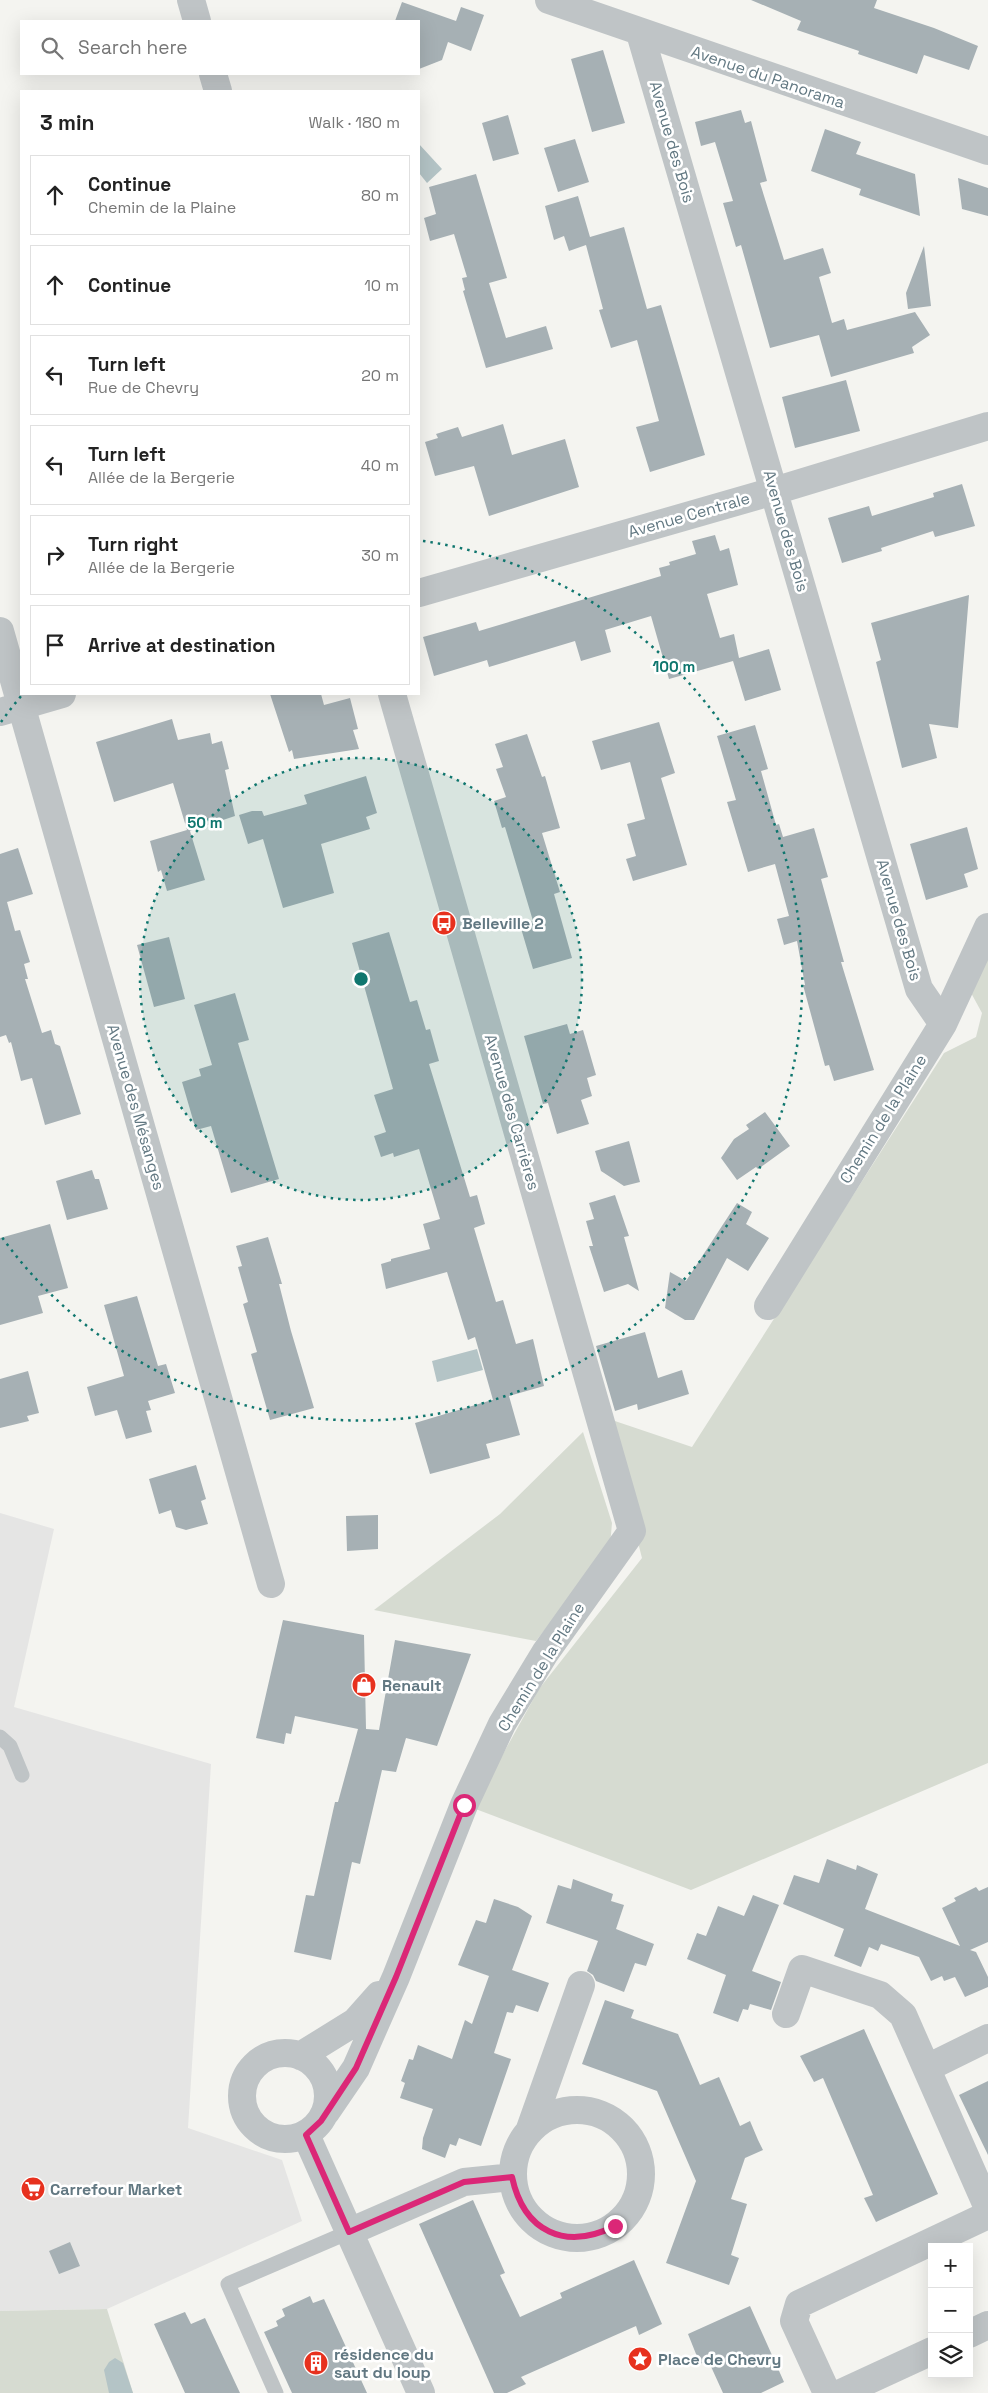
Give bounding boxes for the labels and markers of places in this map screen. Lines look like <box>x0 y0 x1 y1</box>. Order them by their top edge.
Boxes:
bus stop icon: Belleville 2 <box>431 910 457 936</box>
place label: Belleville 2 <box>462 913 544 934</box>
centre of rings <box>352 970 370 988</box>
shop icon: Renault <box>351 1672 377 1698</box>
place label: Renault <box>382 1675 442 1696</box>
supermarket icon: Carrefour Market <box>20 2176 46 2202</box>
place label: Carrefour Market <box>50 2179 182 2200</box>
place label: résidence du saut du loup <box>334 2344 434 2383</box>
place icon: Place de Chevry <box>627 2346 653 2372</box>
place label: Place de Chevry <box>658 2349 781 2370</box>
building icon: résidence du saut du loup <box>303 2350 329 2376</box>

